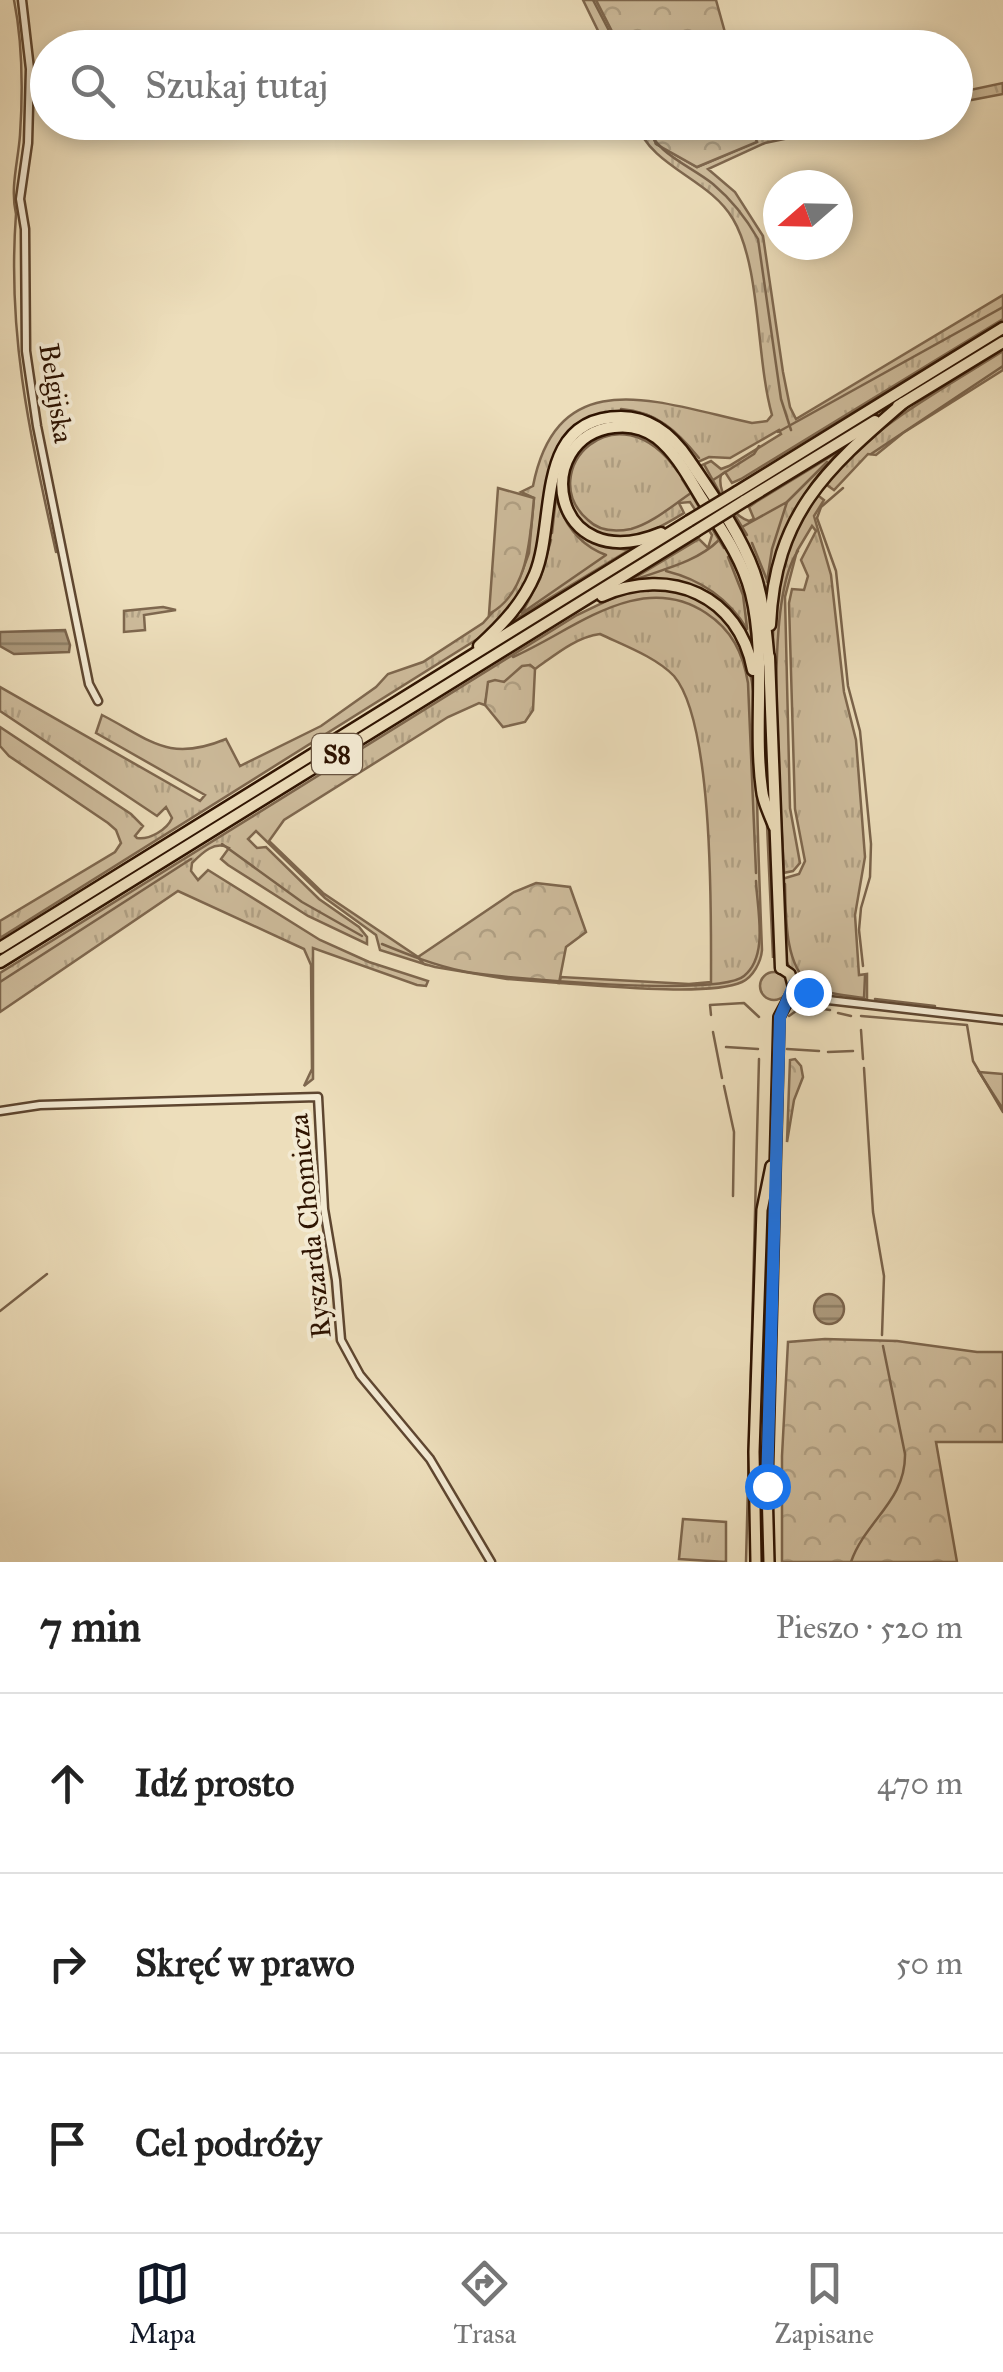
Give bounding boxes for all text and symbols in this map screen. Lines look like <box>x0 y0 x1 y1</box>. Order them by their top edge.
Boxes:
search box <box>30 30 973 140</box>
icon: search <box>65 58 120 113</box>
text: Szukaj tutaj <box>145 62 328 108</box>
north arrow <box>763 170 853 260</box>
street label: Belgijska <box>31 341 82 446</box>
road number: S8 <box>312 734 362 774</box>
route end <box>786 970 832 1016</box>
street label: Ryszarda Chomicza <box>280 1112 339 1340</box>
route start <box>745 1464 791 1510</box>
text: 7 min <box>40 1601 141 1653</box>
text: Pieszo · 520 m <box>776 1608 963 1647</box>
icon: ahead <box>40 1756 95 1811</box>
text: Idź prosto <box>135 1760 295 1806</box>
text: 470 m <box>877 1764 963 1803</box>
icon: right <box>40 1936 95 1991</box>
text: Skręć w prawo <box>135 1940 355 1986</box>
text: 50 m <box>896 1944 963 1983</box>
icon: arrive <box>40 2116 95 2171</box>
text: Cel podróży <box>135 2120 322 2166</box>
tab: Mapa <box>129 2256 195 2351</box>
tab: Trasa <box>453 2256 516 2351</box>
tab: Zapisane <box>774 2256 874 2351</box>

